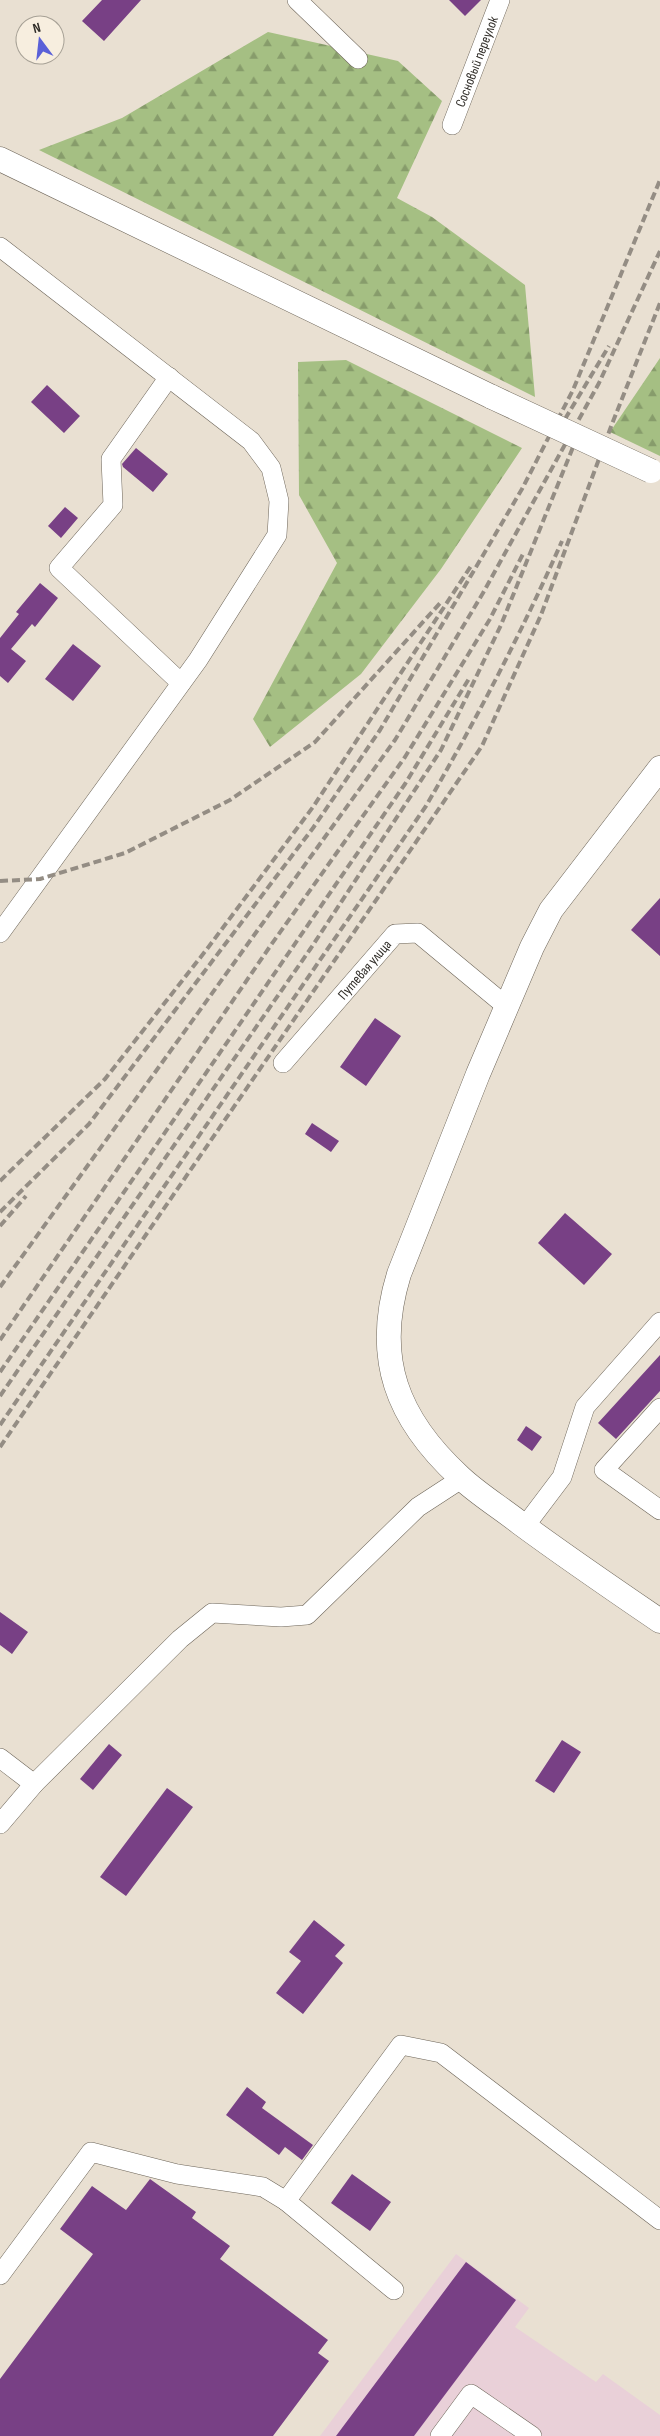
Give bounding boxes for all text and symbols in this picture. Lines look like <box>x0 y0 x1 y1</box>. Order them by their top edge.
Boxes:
street label: Сосновый переулок <box>451 13 502 109</box>
north arrow <box>15 15 65 65</box>
text: N <box>31 19 43 37</box>
street label: Путевая улица <box>334 936 395 1003</box>

